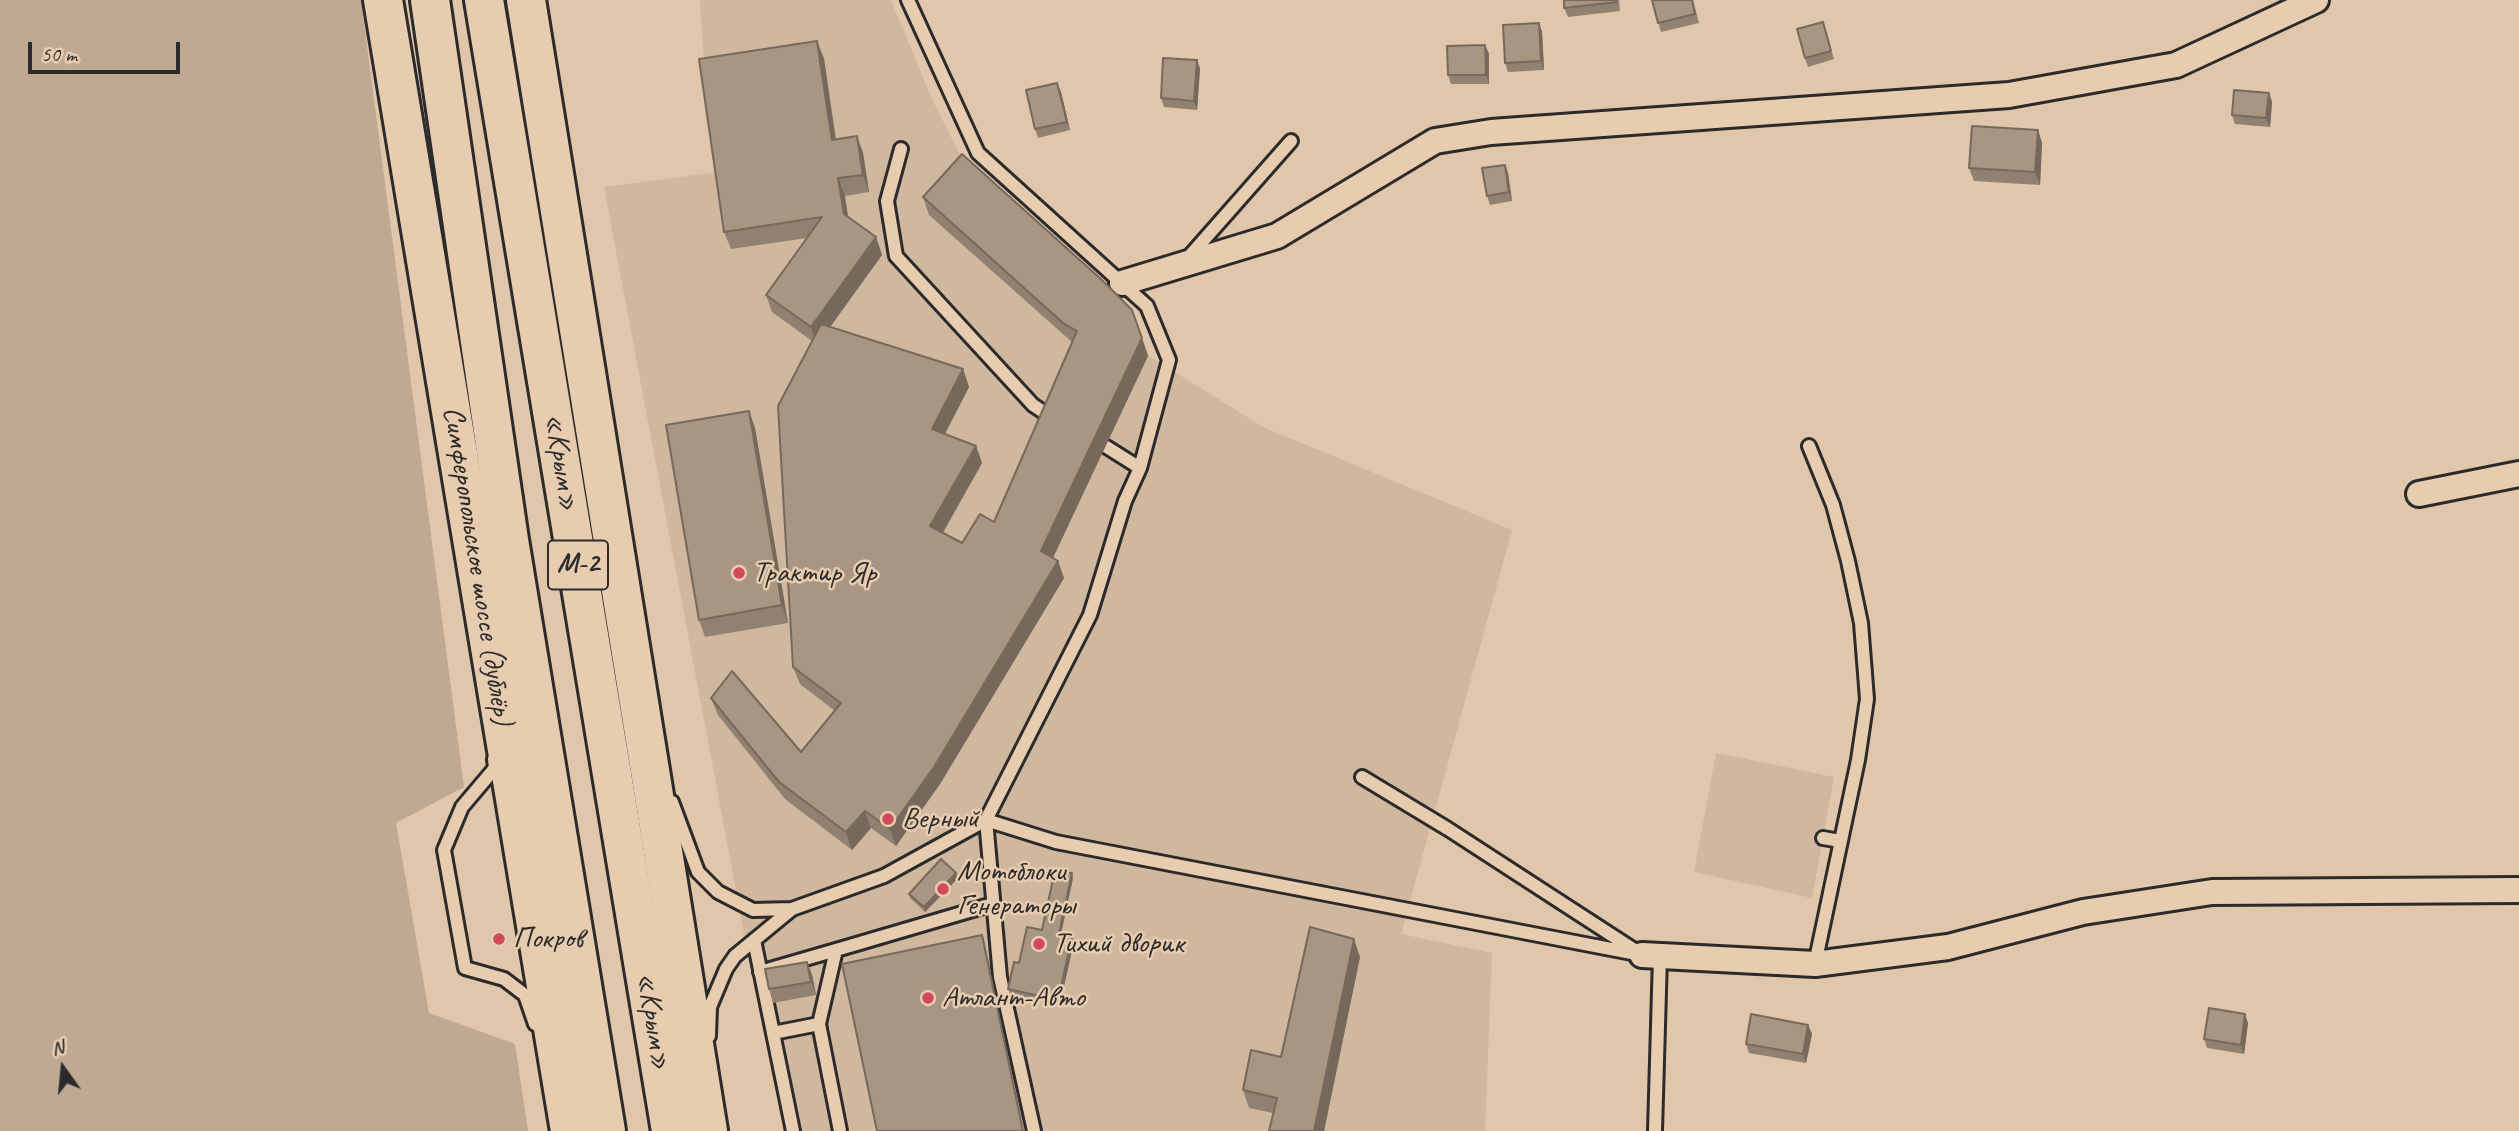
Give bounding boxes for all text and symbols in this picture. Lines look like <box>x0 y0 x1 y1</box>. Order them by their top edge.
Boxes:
scale bar <box>32 28 184 72</box>
text: 50 m <box>41 41 77 67</box>
street label: Симферопольское шоссе (дублёр) <box>434 404 520 728</box>
street label: «Крым» <box>536 411 586 513</box>
road number: М-2 <box>548 540 608 590</box>
place label: Трактир Яр <box>753 555 876 591</box>
marker: Трактир Яр <box>731 565 747 581</box>
place label: Верный <box>902 801 979 837</box>
marker: Верный <box>880 811 896 827</box>
place label: Мотоблоки Генераторы <box>957 854 1075 924</box>
marker: Мотоблоки Генераторы <box>935 881 951 897</box>
place label: Покров <box>513 921 583 957</box>
place label: Тихий дворик <box>1053 926 1184 962</box>
marker: Покров <box>491 931 507 947</box>
marker: Тихий дворик <box>1031 936 1047 952</box>
street label: «Крым» <box>628 970 678 1072</box>
place label: Атлант-Авто <box>942 980 1085 1016</box>
marker: Атлант-Авто <box>920 990 936 1006</box>
north arrow <box>28 1033 98 1103</box>
text: N <box>49 1035 66 1061</box>

